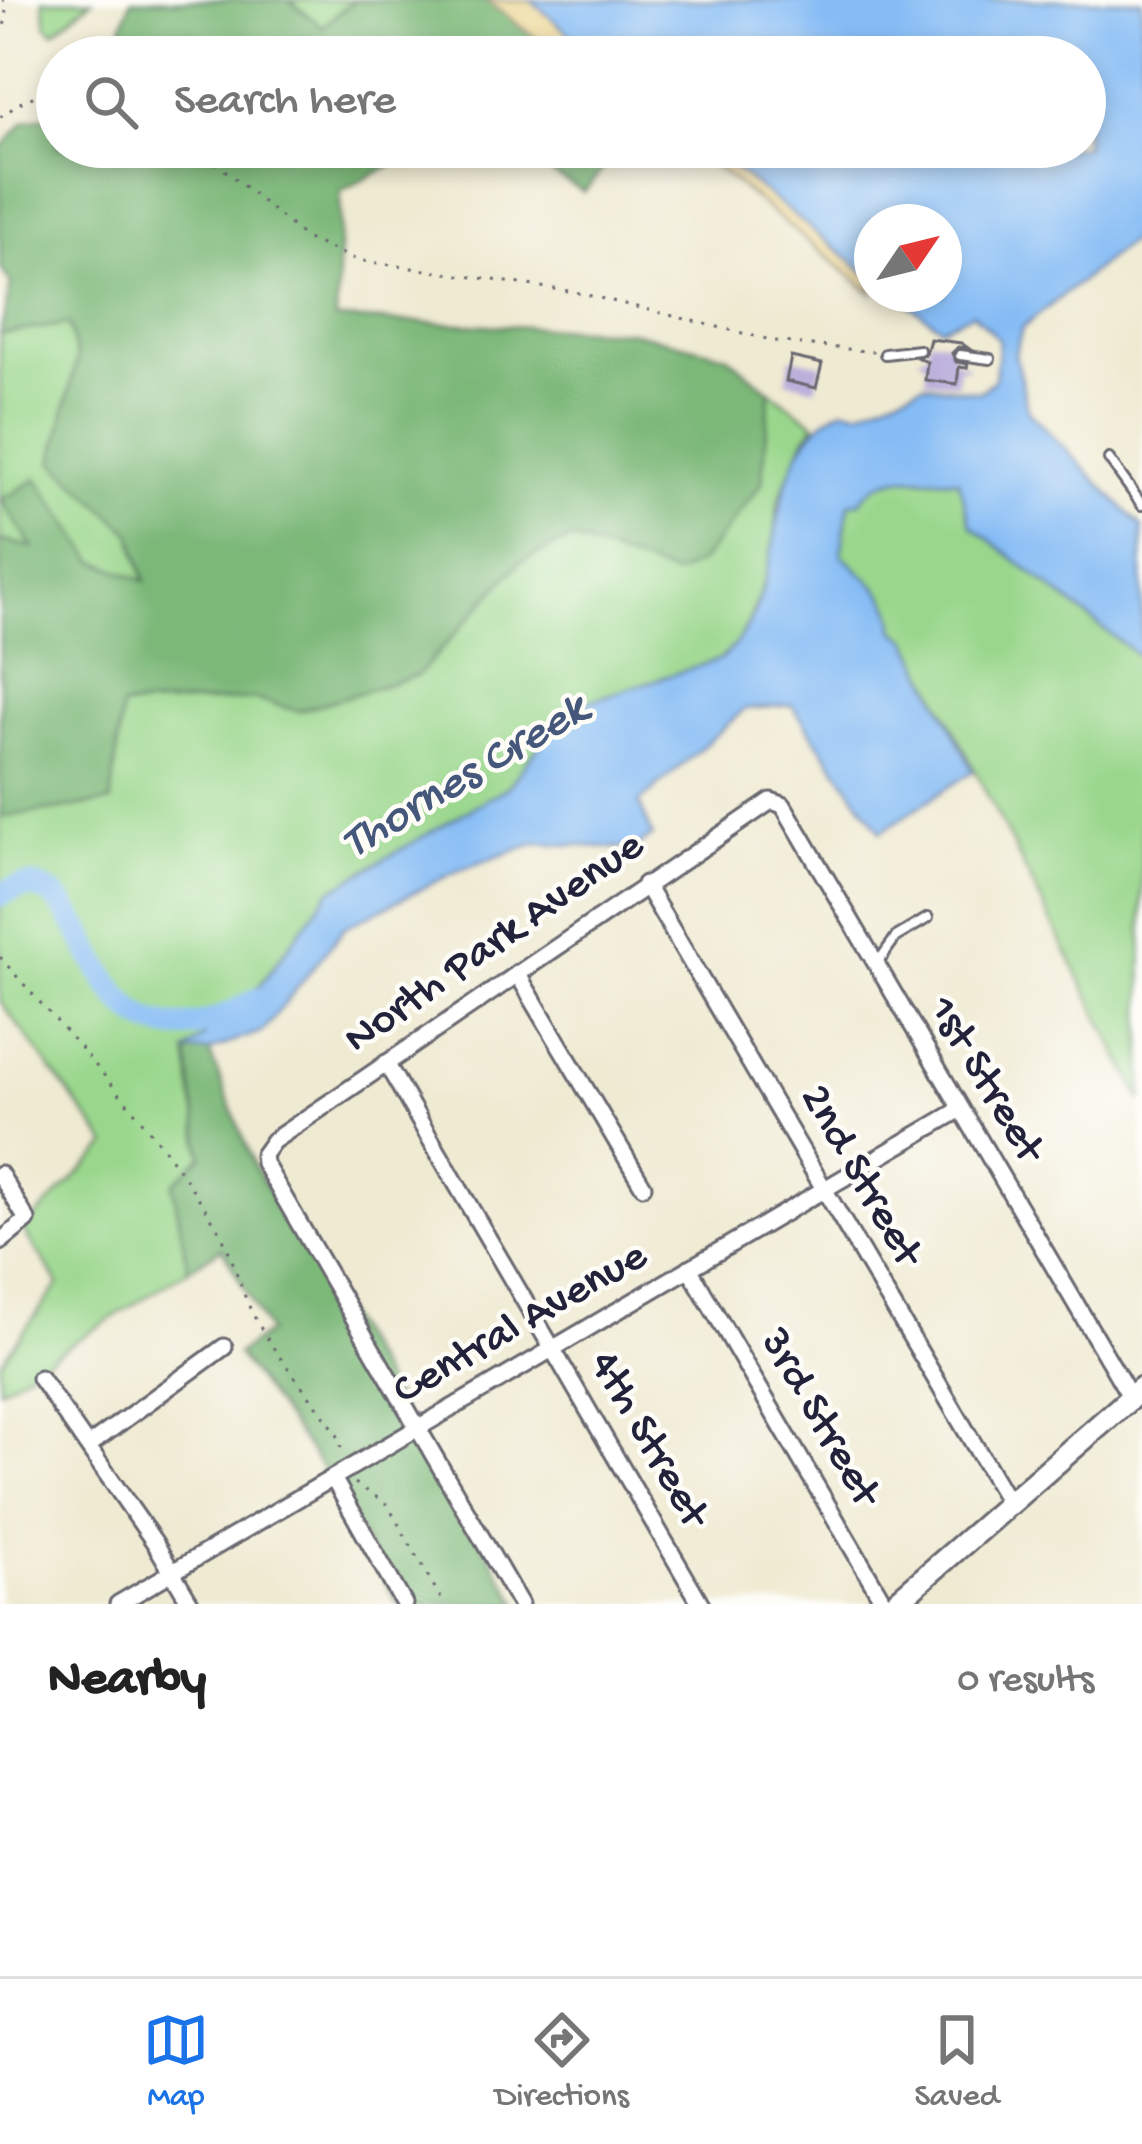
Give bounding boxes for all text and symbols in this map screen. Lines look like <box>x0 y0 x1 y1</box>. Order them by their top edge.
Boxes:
search box <box>36 36 1106 168</box>
icon: search <box>78 69 144 135</box>
text: Search here <box>174 76 396 129</box>
north arrow <box>854 204 962 312</box>
water label: Thornes Creek <box>333 681 603 875</box>
street label: North Park Avenue <box>335 820 656 1067</box>
street label: 1st Street <box>913 987 1056 1176</box>
street label: 2nd Street <box>786 1076 934 1279</box>
street label: Central Avenue <box>385 1231 658 1419</box>
street label: 3rd Street <box>745 1319 892 1519</box>
street label: 4th Street <box>575 1343 720 1541</box>
text: Nearby <box>48 1652 206 1712</box>
text: 0 results <box>957 1659 1094 1705</box>
tab: Map <box>143 2007 209 2117</box>
tab: Directions <box>495 2007 629 2117</box>
tab: Saved <box>915 2007 999 2117</box>

